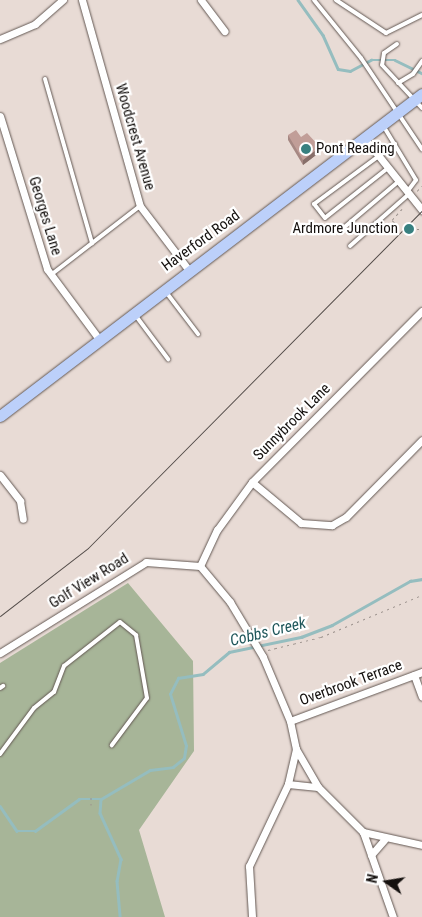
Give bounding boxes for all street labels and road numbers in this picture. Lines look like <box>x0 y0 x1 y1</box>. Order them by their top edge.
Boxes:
street label: Woodcrest Avenue <box>111 82 159 192</box>
street label: Georges Lane <box>25 175 65 257</box>
street label: Haverford Road <box>158 207 244 275</box>
street label: Sunnybrook Lane <box>250 380 334 464</box>
street label: Golf View Road <box>46 549 132 613</box>
street label: Overbrook Terrace <box>297 656 405 710</box>

